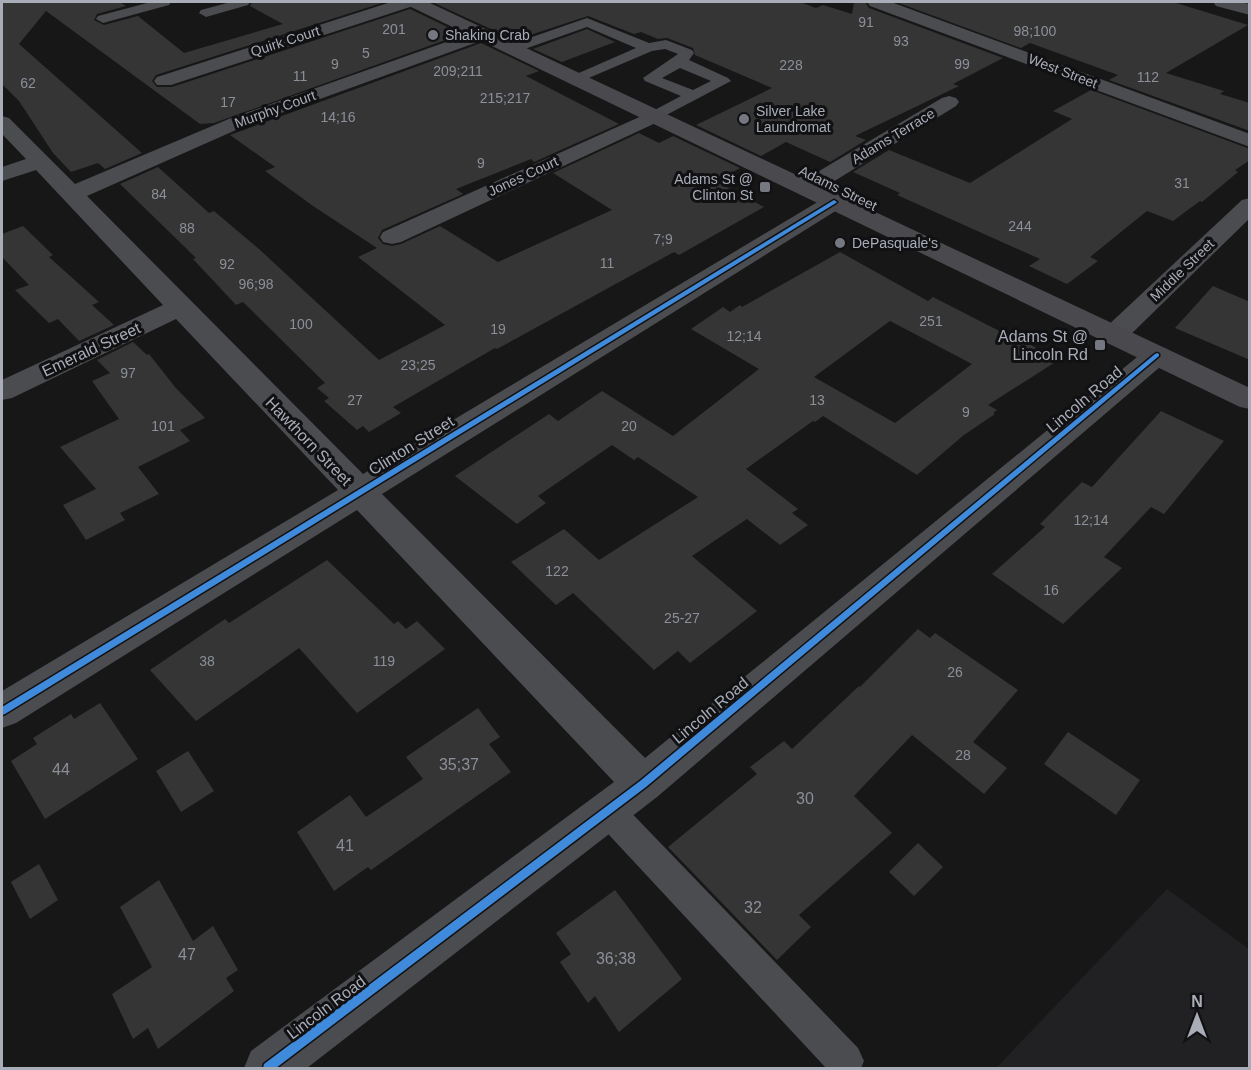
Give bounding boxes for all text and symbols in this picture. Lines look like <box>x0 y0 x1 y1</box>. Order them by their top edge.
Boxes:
house number: 91 <box>858 14 874 30</box>
house number: 201 <box>382 21 406 37</box>
street label: Quirk Court <box>248 22 322 60</box>
house number: 98;100 <box>1014 23 1057 39</box>
place label: Shaking Crab <box>445 27 530 43</box>
marker: Shaking Crab <box>426 28 440 42</box>
house number: 93 <box>893 33 909 49</box>
house number: 5 <box>362 45 370 61</box>
street label: West Street <box>1026 50 1100 92</box>
house number: 9 <box>331 56 339 72</box>
house number: 99 <box>954 56 970 72</box>
house number: 228 <box>779 57 803 73</box>
house number: 209;211 <box>433 63 483 79</box>
house number: 11 <box>293 68 307 84</box>
house number: 112 <box>1137 69 1159 85</box>
house number: 62 <box>20 75 36 91</box>
street label: Murphy Court <box>232 87 318 131</box>
house number: 215;217 <box>480 90 531 106</box>
house number: 17 <box>220 94 236 110</box>
place label: Silver Lake Laundromat <box>756 103 831 135</box>
street label: Adams Terrace <box>849 105 938 167</box>
house number: 14;16 <box>320 109 356 125</box>
marker: Silver Lake Laundromat <box>737 112 751 126</box>
street label: Jones Court <box>485 153 561 199</box>
house number: 9 <box>477 155 485 171</box>
street label: Adams Street <box>796 162 880 214</box>
place label: Adams St @ Clinton St <box>674 171 753 203</box>
house number: 31 <box>1174 175 1190 191</box>
marker: Adams St @ Clinton St <box>758 180 772 194</box>
house number: 84 <box>151 186 167 202</box>
house number: 244 <box>1008 218 1032 234</box>
house number: 88 <box>179 220 195 236</box>
house number: 7;9 <box>653 231 673 247</box>
place label: DePasquale's <box>852 235 938 251</box>
marker: DePasquale's <box>833 236 847 250</box>
street label: Middle Street <box>1147 236 1217 304</box>
house number: 11 <box>600 255 614 271</box>
house number: 92 <box>219 256 235 272</box>
house number: 96;98 <box>238 276 274 292</box>
house number: 251 <box>919 313 943 329</box>
house number: 100 <box>289 316 313 332</box>
street label: Emerald Street <box>39 319 144 380</box>
house number: 19 <box>490 321 506 337</box>
house number: 12;14 <box>726 328 762 344</box>
place label: Adams St @ Lincoln Rd <box>998 328 1088 363</box>
marker: Adams St @ Lincoln Rd <box>1093 338 1107 352</box>
house number: 23;25 <box>400 357 436 373</box>
street label: Lincoln Road <box>1043 363 1126 436</box>
house number: 97 <box>120 365 136 381</box>
house number: 27 <box>347 392 363 408</box>
house number: 13 <box>809 392 825 408</box>
street label: Hawthorn Street <box>262 394 355 489</box>
house number: 9 <box>962 404 970 420</box>
street label: Clinton Street <box>366 412 457 478</box>
house number: 101 <box>151 418 175 434</box>
house number: 20 <box>621 418 637 434</box>
house number: 12;14 <box>1073 512 1109 528</box>
house number: 122 <box>545 563 569 579</box>
house number: 16 <box>1043 582 1059 598</box>
house number: 25-27 <box>664 610 700 626</box>
house number: 38 <box>199 653 215 669</box>
house number: 119 <box>373 653 395 669</box>
house number: 26 <box>947 664 963 680</box>
street label: Lincoln Road <box>669 674 752 747</box>
house number: 28 <box>955 747 971 763</box>
house number: 35;37 <box>439 756 479 773</box>
house number: 44 <box>52 761 70 778</box>
house number: 30 <box>796 790 814 807</box>
house number: 41 <box>336 837 354 854</box>
house number: 32 <box>744 899 762 916</box>
house number: 47 <box>178 946 196 963</box>
house number: 36;38 <box>596 950 636 967</box>
street label: Lincoln Road <box>284 973 369 1042</box>
north arrow <box>1167 986 1227 1046</box>
text: N <box>1191 993 1203 1010</box>

